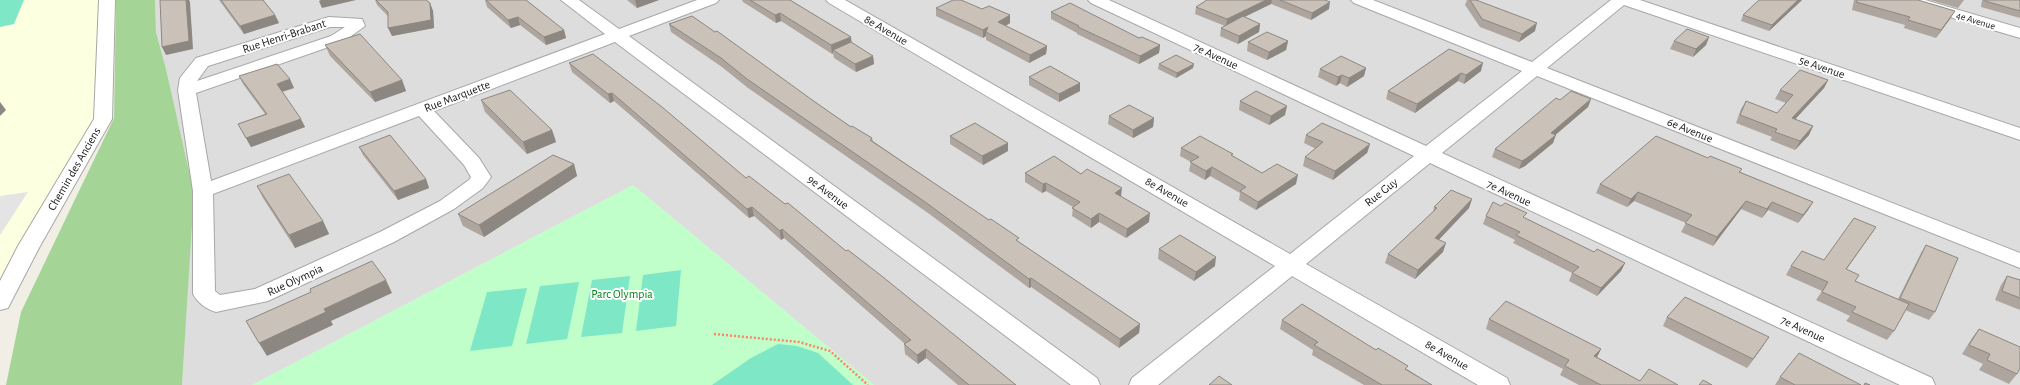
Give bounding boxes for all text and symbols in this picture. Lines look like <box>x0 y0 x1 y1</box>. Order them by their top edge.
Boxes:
street label: 4e Avenue <box>1955 10 1997 32</box>
street label: 8e Avenue <box>862 13 910 47</box>
street label: Rue Henri-Brabant <box>241 17 327 55</box>
street label: 7e Avenue <box>1192 41 1240 71</box>
street label: 5e Avenue <box>1798 54 1846 80</box>
street label: Rue Marquette <box>422 78 492 114</box>
street label: 6e Avenue <box>1665 115 1715 145</box>
street label: Chemin des Anciens <box>45 125 103 213</box>
street label: 9e Avenue <box>805 173 851 211</box>
street label: 8e Avenue <box>1143 175 1191 209</box>
street label: Rue Guy <box>1362 176 1400 209</box>
street label: 7e Avenue <box>1485 178 1533 208</box>
street label: Rue Olympia <box>265 262 326 299</box>
park label: Parc Olympia <box>591 288 653 301</box>
street label: 7e Avenue <box>1779 314 1827 344</box>
street label: 8e Avenue <box>1423 338 1471 372</box>

